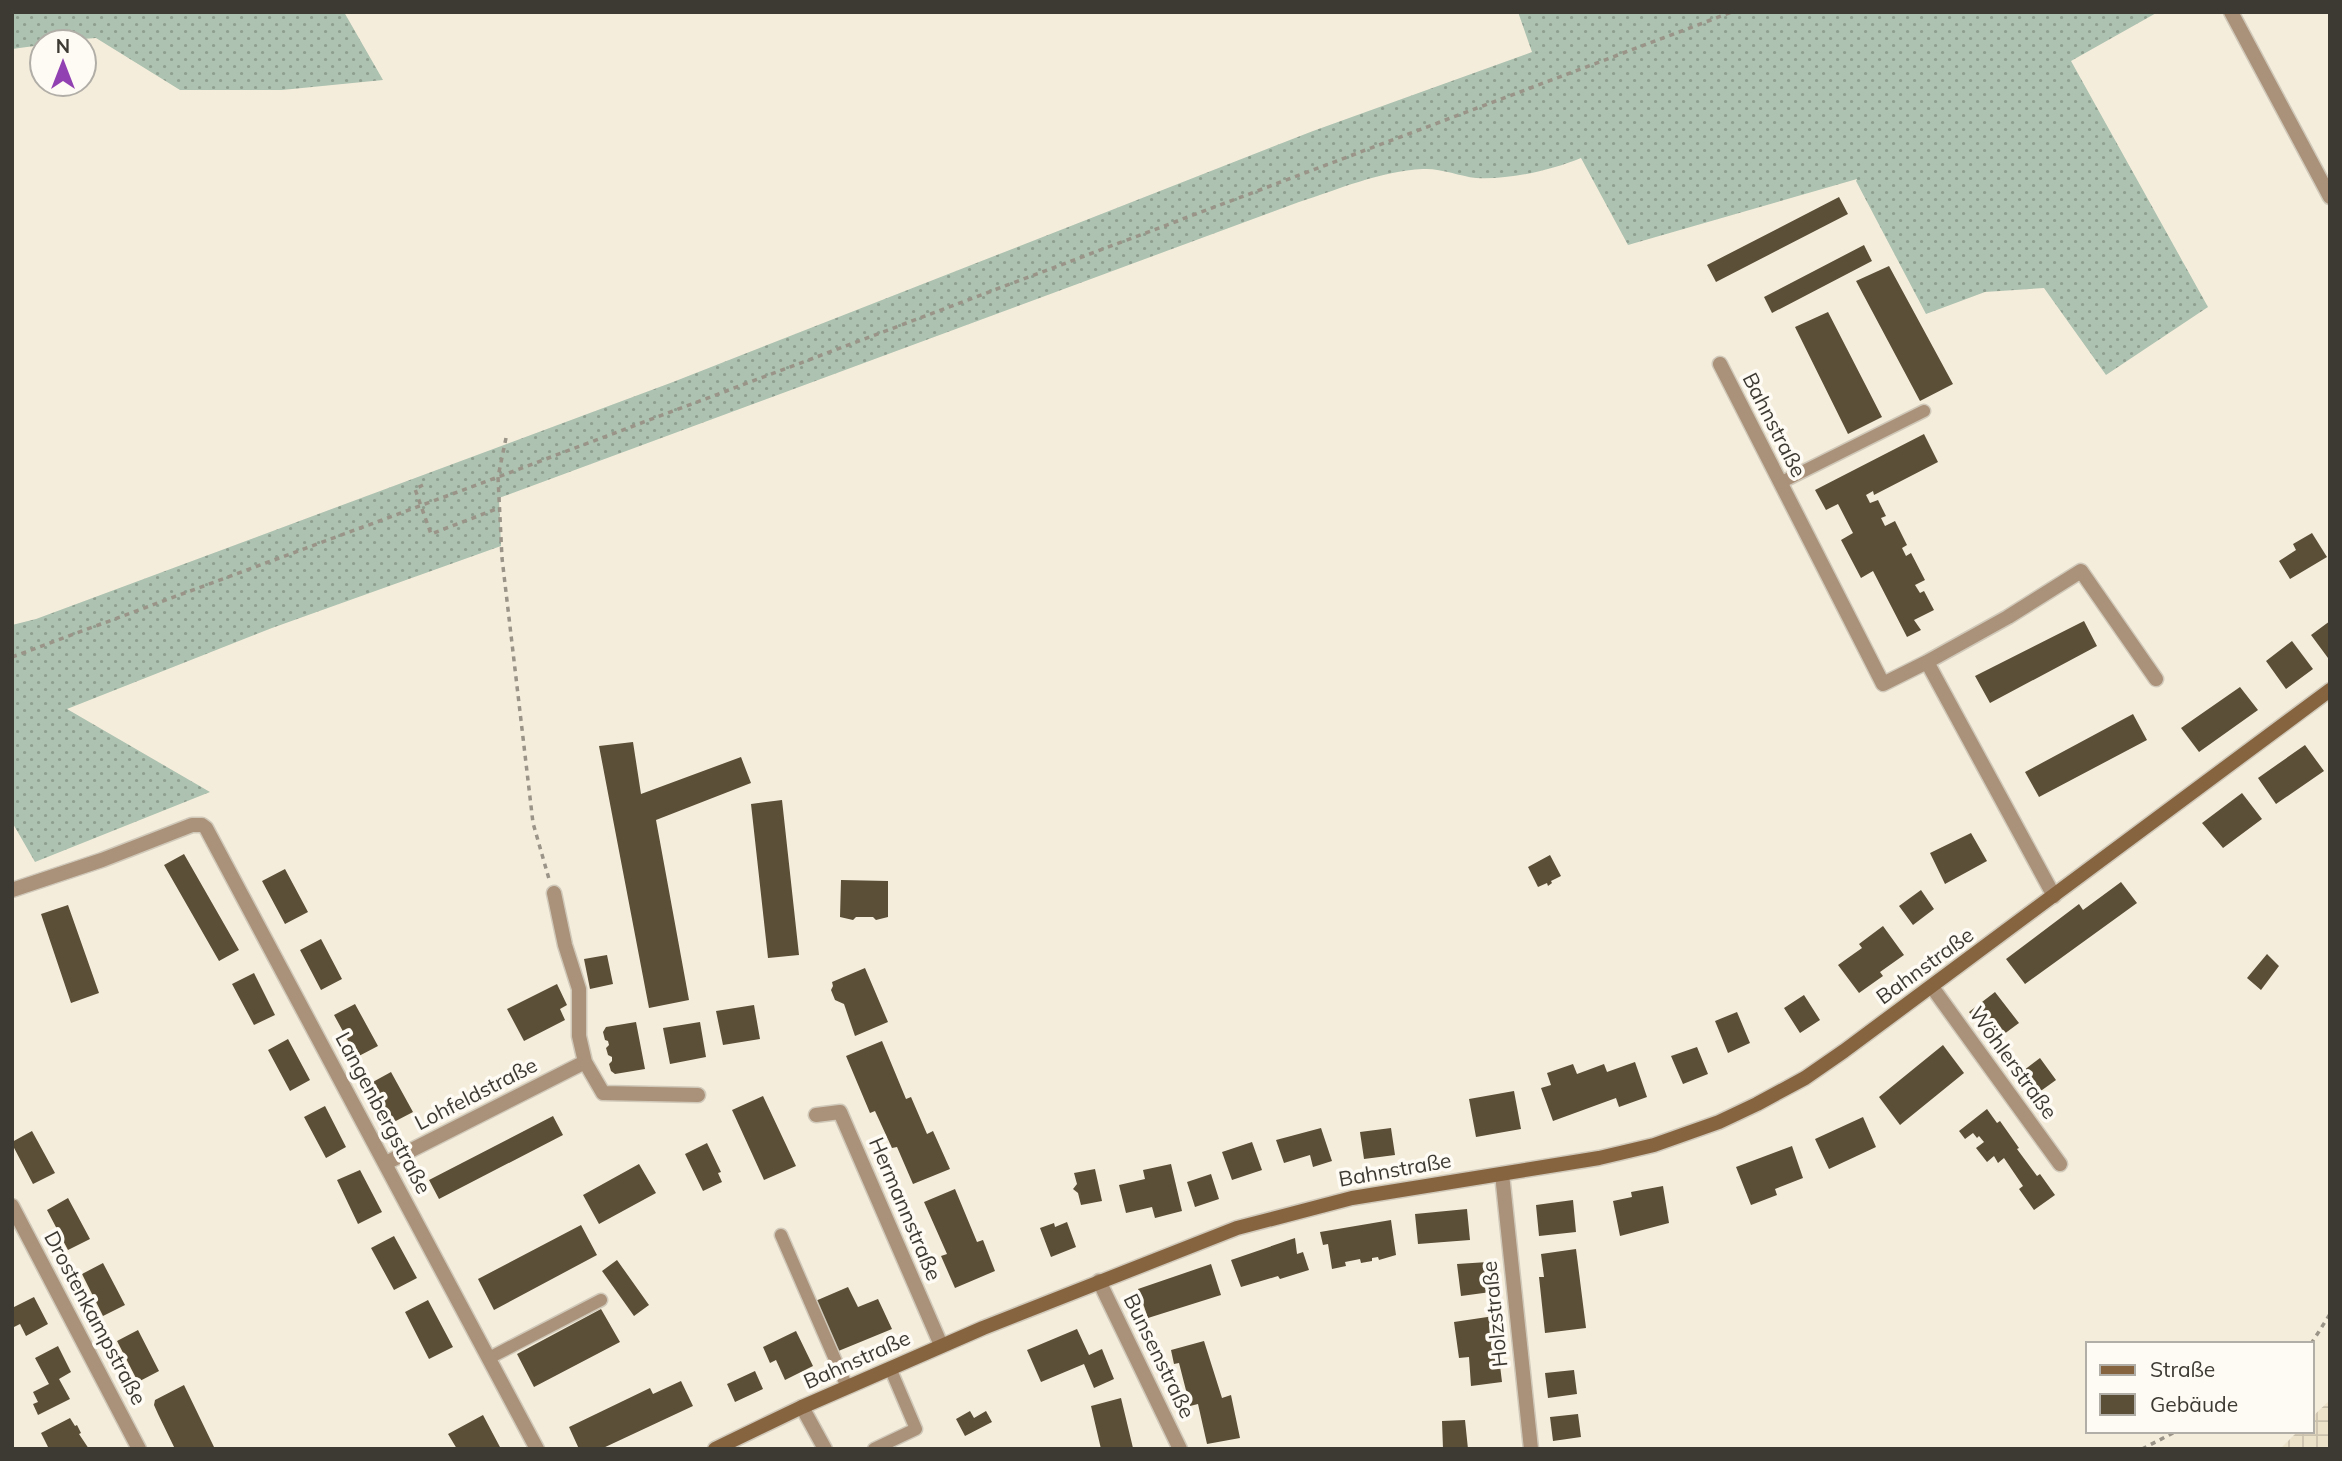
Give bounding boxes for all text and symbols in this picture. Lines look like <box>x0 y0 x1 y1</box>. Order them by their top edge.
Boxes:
north arrow <box>28 28 98 98</box>
text: N <box>56 34 70 58</box>
street label: Bahnstraße <box>1737 368 1812 481</box>
street label: Bahnstraße <box>1871 921 1978 1009</box>
street label: Wöhlerstraße <box>1964 1001 2063 1124</box>
street label: Langenbergstraße <box>330 1027 437 1198</box>
street label: Lohfeldstraße <box>410 1051 541 1135</box>
street label: Hermannstraße <box>864 1133 948 1284</box>
street label: Bahnstraße <box>1336 1146 1453 1192</box>
street label: Drostenkampstraße <box>39 1226 153 1409</box>
street label: Holzstraße <box>1476 1260 1512 1368</box>
street label: Bunsenstraße <box>1119 1289 1201 1422</box>
street label: Bahnstraße <box>799 1324 914 1394</box>
legend <box>2086 1342 2314 1433</box>
text: Straße <box>2150 1356 2215 1382</box>
text: Gebäude <box>2150 1391 2238 1417</box>

